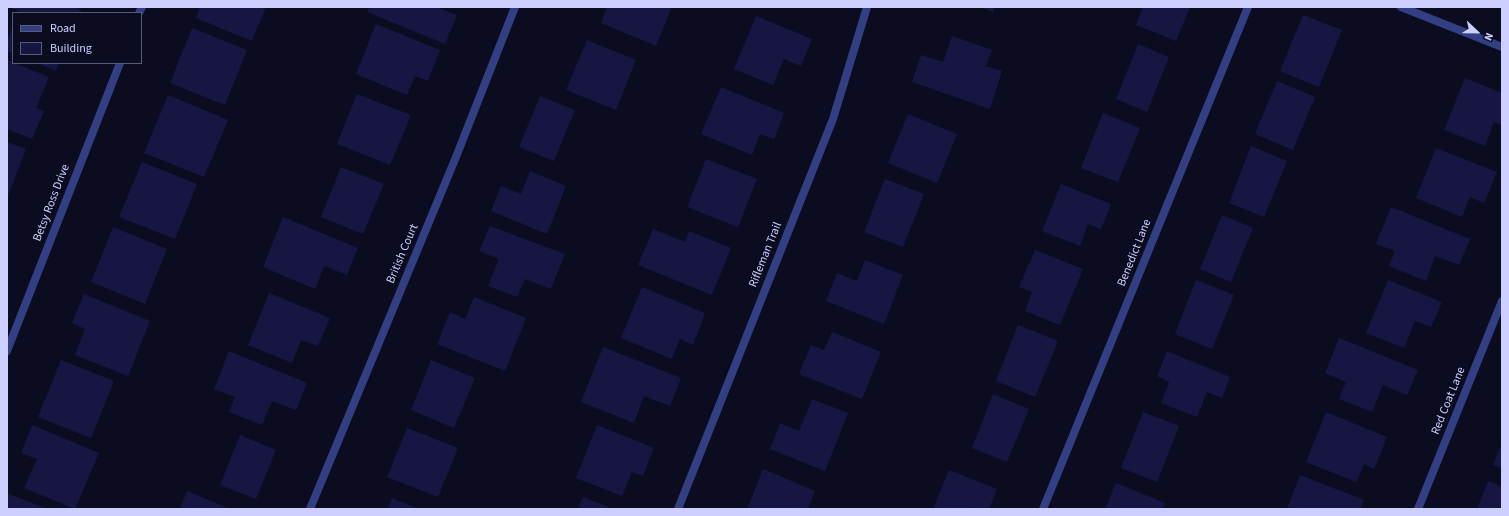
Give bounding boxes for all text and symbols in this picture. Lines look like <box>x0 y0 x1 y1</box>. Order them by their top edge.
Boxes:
legend <box>12 12 142 64</box>
north arrow <box>1457 12 1497 52</box>
text: Road <box>50 20 76 37</box>
text: N <box>1480 30 1497 43</box>
text: Building <box>50 40 92 57</box>
street label: Betsy Ross Drive <box>31 162 73 244</box>
street label: Benedict Lane <box>1115 217 1155 289</box>
street label: Rifleman Trail <box>746 220 786 290</box>
street label: British Court <box>384 222 422 286</box>
street label: Red Coat Lane <box>1429 365 1469 437</box>

